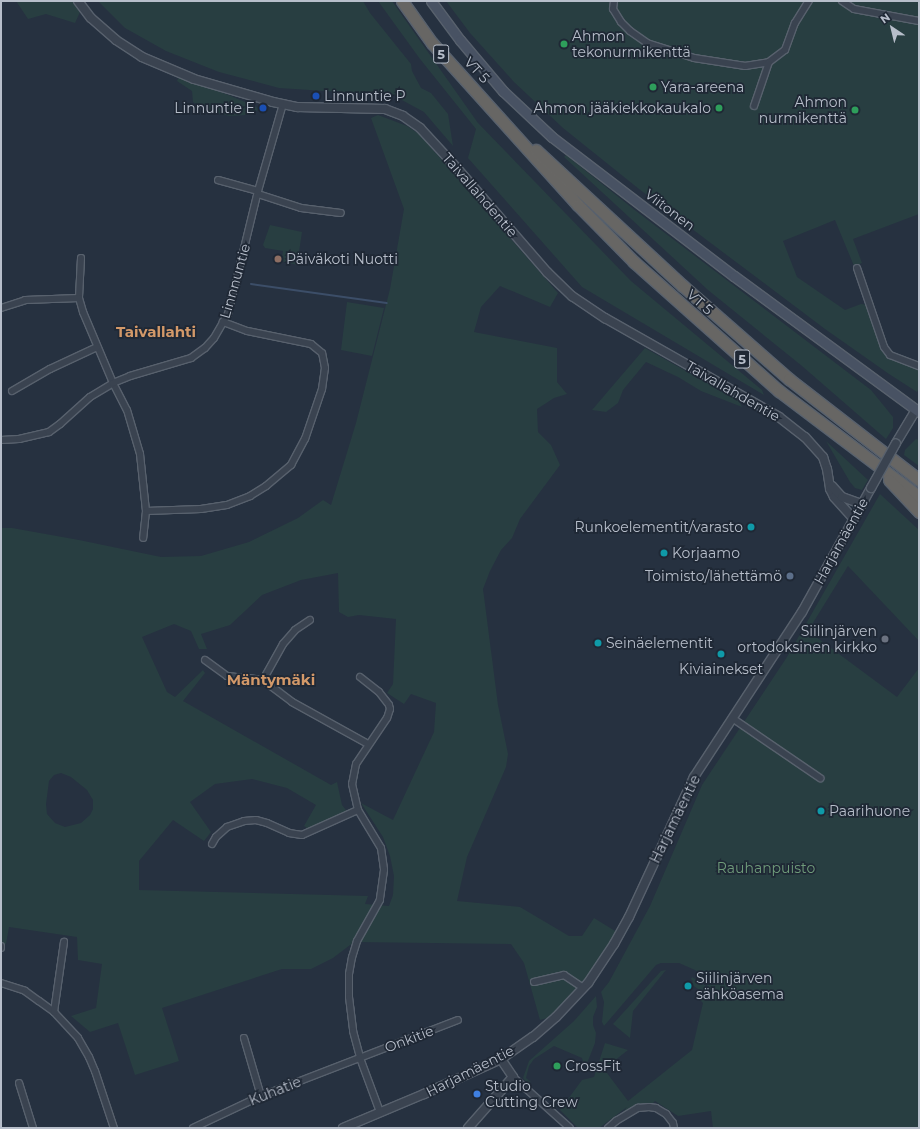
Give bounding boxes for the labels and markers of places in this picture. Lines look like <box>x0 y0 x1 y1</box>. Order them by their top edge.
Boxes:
place label: Ahmon tekonurmikenttä <box>572 28 691 60</box>
marker: Ahmon tekonurmikenttä <box>559 39 569 49</box>
place label: Yara-areena <box>661 79 744 95</box>
marker: Yara-areena <box>648 82 658 92</box>
place label: Linnuntie P <box>324 88 405 104</box>
marker: Linnuntie P <box>311 91 321 101</box>
place label: Ahmon nurmikenttä <box>759 94 847 126</box>
place label: Linnuntie E <box>174 100 255 116</box>
place label: Ahmon jääkiekkokaukalo <box>534 100 711 116</box>
marker: Linnuntie E <box>258 103 268 113</box>
marker: Ahmon jääkiekkokaukalo <box>714 103 724 113</box>
marker: Ahmon nurmikenttä <box>850 105 860 115</box>
place label: Päiväkoti Nuotti <box>286 251 398 267</box>
marker: Päiväkoti Nuotti <box>273 254 283 264</box>
place label: Runkoelementit/varasto <box>575 519 743 535</box>
marker: Runkoelementit/varasto <box>746 522 756 532</box>
place label: Korjaamo <box>672 545 740 561</box>
marker: Korjaamo <box>659 548 669 558</box>
place label: Toimisto/lähettämö <box>645 568 782 584</box>
marker: Toimisto/lähettämö <box>785 571 795 581</box>
place label: Siilinjärven ortodoksinen kirkko <box>737 623 877 656</box>
marker: Siilinjärven ortodoksinen kirkko <box>880 634 890 644</box>
place label: Seinäelementit <box>606 635 713 651</box>
marker: Seinäelementit <box>593 638 603 648</box>
marker: Kiviainekset <box>716 649 726 659</box>
place label: Kiviainekset <box>679 661 763 677</box>
place label: Paarihuone <box>829 803 910 819</box>
marker: Paarihuone <box>816 806 826 816</box>
place label: Siilinjärven sähköasema <box>696 970 784 1002</box>
marker: Siilinjärven sähköasema <box>683 981 693 991</box>
place label: CrossFit <box>565 1058 621 1074</box>
marker: CrossFit <box>552 1061 562 1071</box>
place label: Studio Cutting Crew <box>485 1078 578 1110</box>
marker: Studio Cutting Crew <box>472 1089 482 1099</box>

